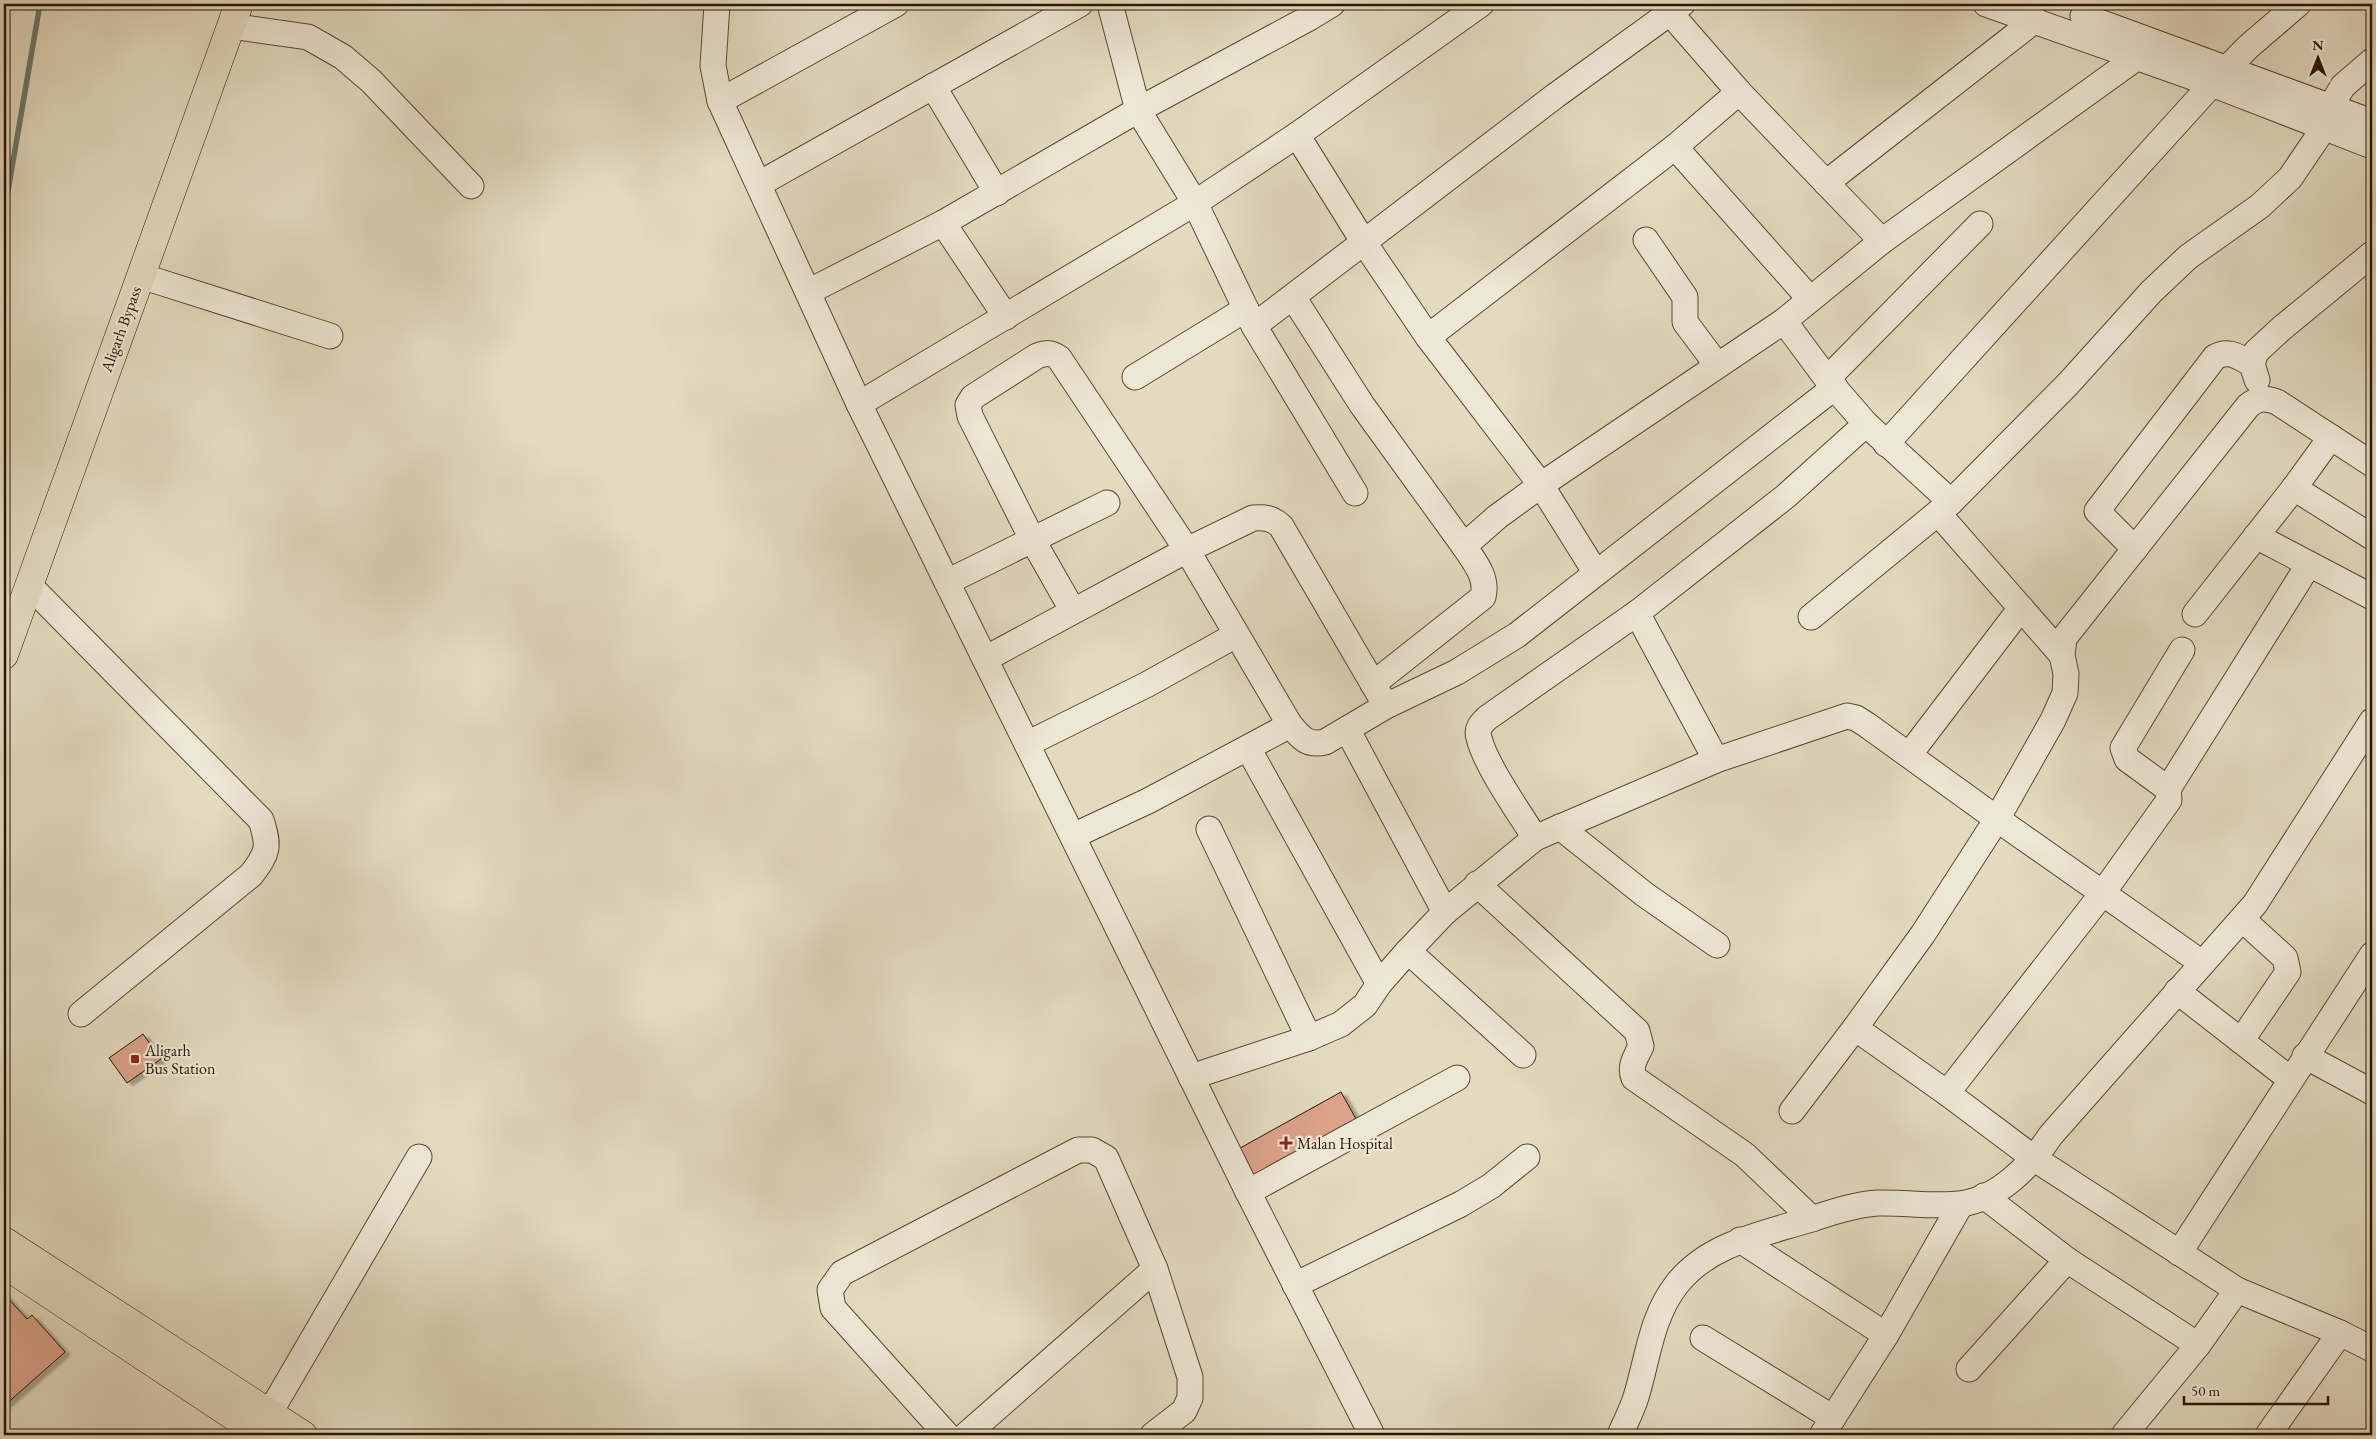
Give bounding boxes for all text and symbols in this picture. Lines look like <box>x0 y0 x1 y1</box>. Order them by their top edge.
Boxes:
north arrow <box>2294 32 2344 82</box>
text: N <box>2312 36 2324 54</box>
street label: Aligarh Bypass <box>95 283 146 376</box>
place label: Aligarh Bus Station <box>144 1040 216 1079</box>
marker: Aligarh Bus Station <box>129 1053 141 1065</box>
place label: Malan Hospital <box>1297 1133 1393 1154</box>
marker: Malan Hospital <box>1279 1136 1293 1150</box>
scale bar <box>2184 1374 2327 1406</box>
text: 50 m <box>2191 1381 2220 1400</box>

